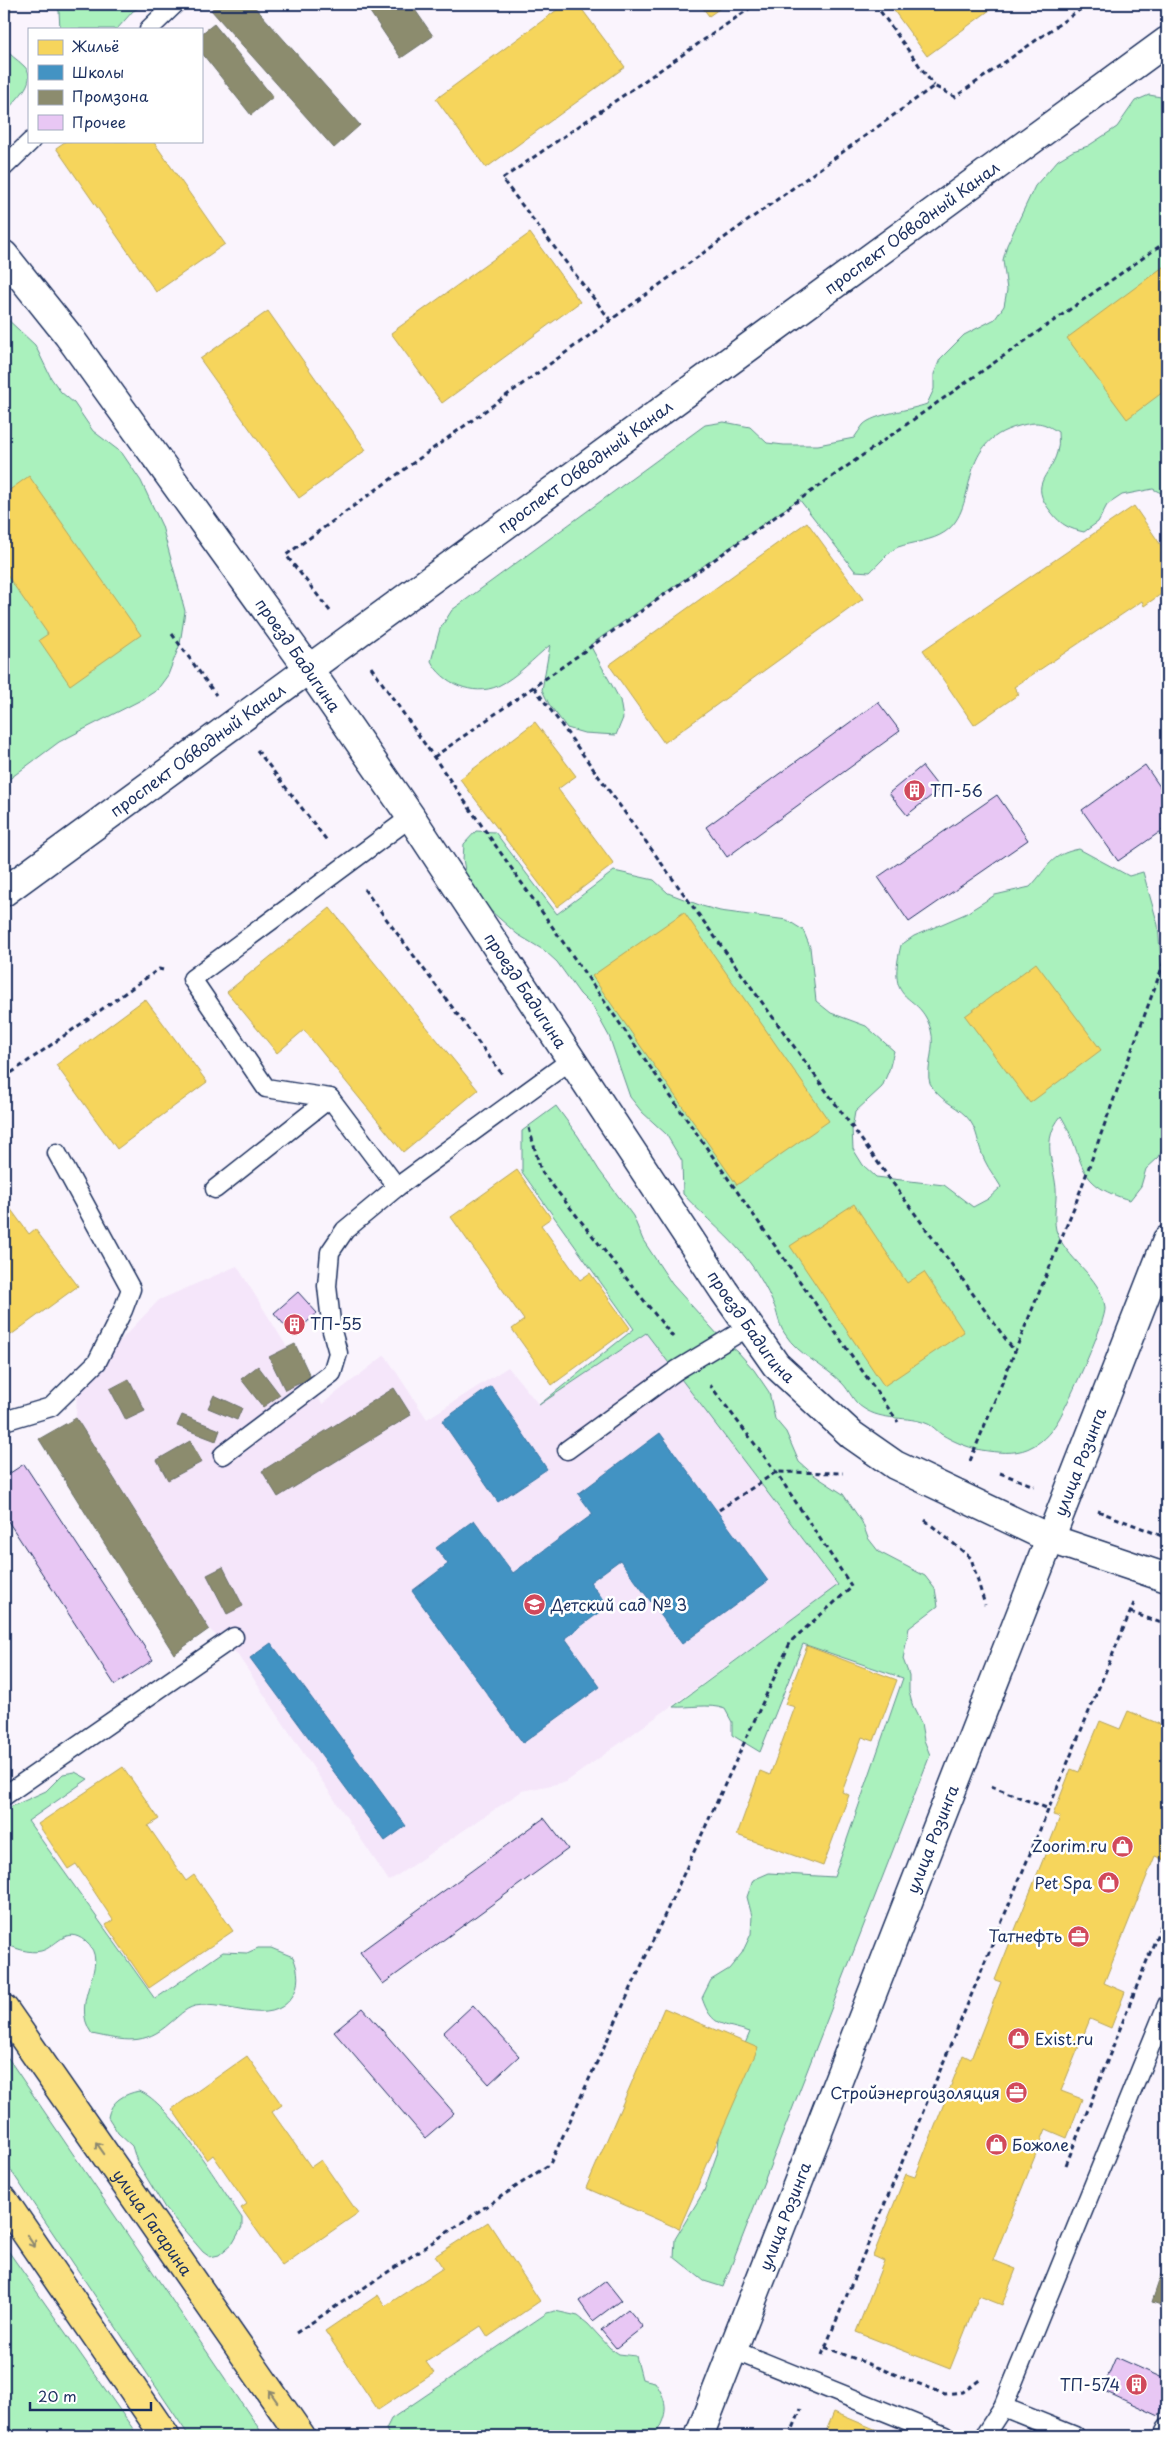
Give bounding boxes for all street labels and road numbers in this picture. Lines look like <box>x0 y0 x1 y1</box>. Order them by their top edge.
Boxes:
street label: проспект Обводный Канал <box>819 155 1004 299</box>
street label: проспект Обводный Канал <box>492 394 677 538</box>
street label: проезд Бадигина <box>250 593 347 716</box>
street label: проспект Обводный Канал <box>104 677 290 822</box>
street label: проезд Бадигина <box>479 927 573 1053</box>
street label: проезд Бадигина <box>702 1265 801 1388</box>
street label: улица Розинга <box>1047 1404 1111 1519</box>
street label: улица Розинга <box>900 1781 964 1896</box>
street label: улица Розинга <box>752 2158 816 2274</box>
street label: улица Гагарина <box>108 2164 199 2280</box>

